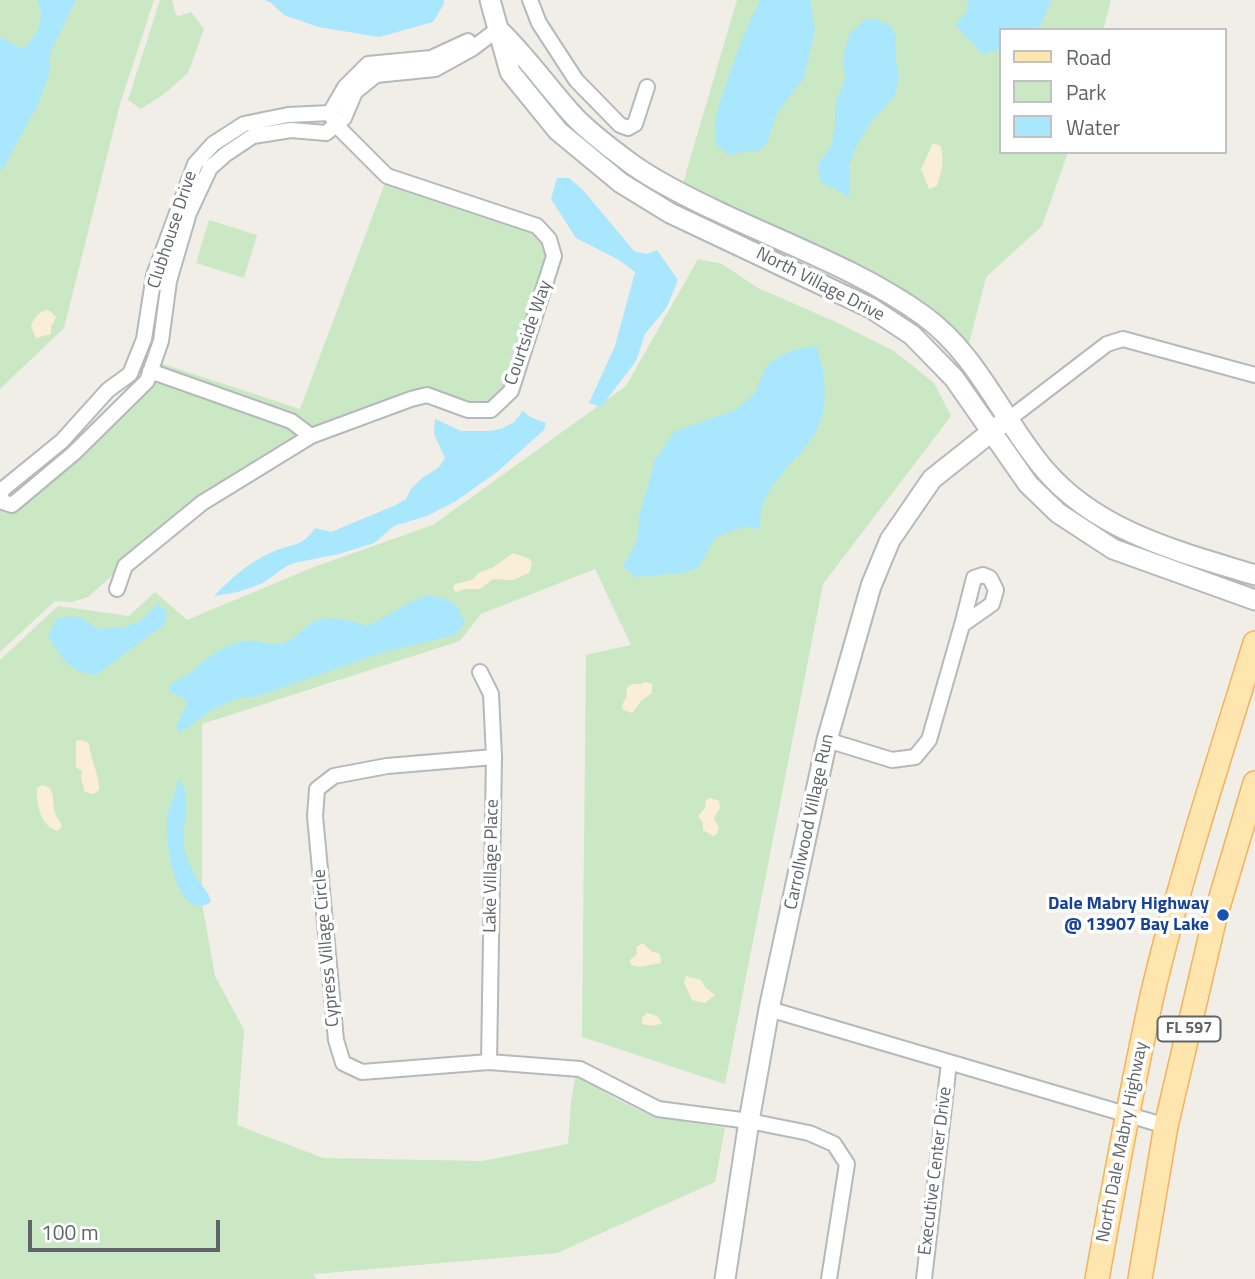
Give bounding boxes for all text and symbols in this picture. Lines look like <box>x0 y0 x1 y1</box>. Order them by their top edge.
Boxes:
legend <box>1000 28 1227 154</box>
text: Road <box>1066 41 1111 73</box>
text: Park <box>1066 76 1106 108</box>
text: Water <box>1066 111 1120 143</box>
street label: Clubhouse Drive <box>144 168 202 292</box>
street label: North Village Drive <box>752 243 888 327</box>
street label: Courtside Way <box>501 278 557 388</box>
street label: Carrollwood Village Run <box>781 732 839 912</box>
street label: Lake Village Place <box>480 799 504 933</box>
street label: Cypress Village Circle <box>309 868 345 1028</box>
place label: Dale Mabry Highway @ 13907 Bay Lake <box>1048 894 1209 936</box>
marker: Dale Mabry Highway @ 13907 Bay Lake <box>1215 907 1231 923</box>
road number: FL 597 <box>1158 1016 1220 1042</box>
street label: North Dale Mabry Highway <box>1093 1040 1153 1244</box>
street label: Executive Center Drive <box>915 1086 957 1256</box>
scale bar <box>32 1206 224 1250</box>
text: 100 m <box>41 1216 98 1248</box>

